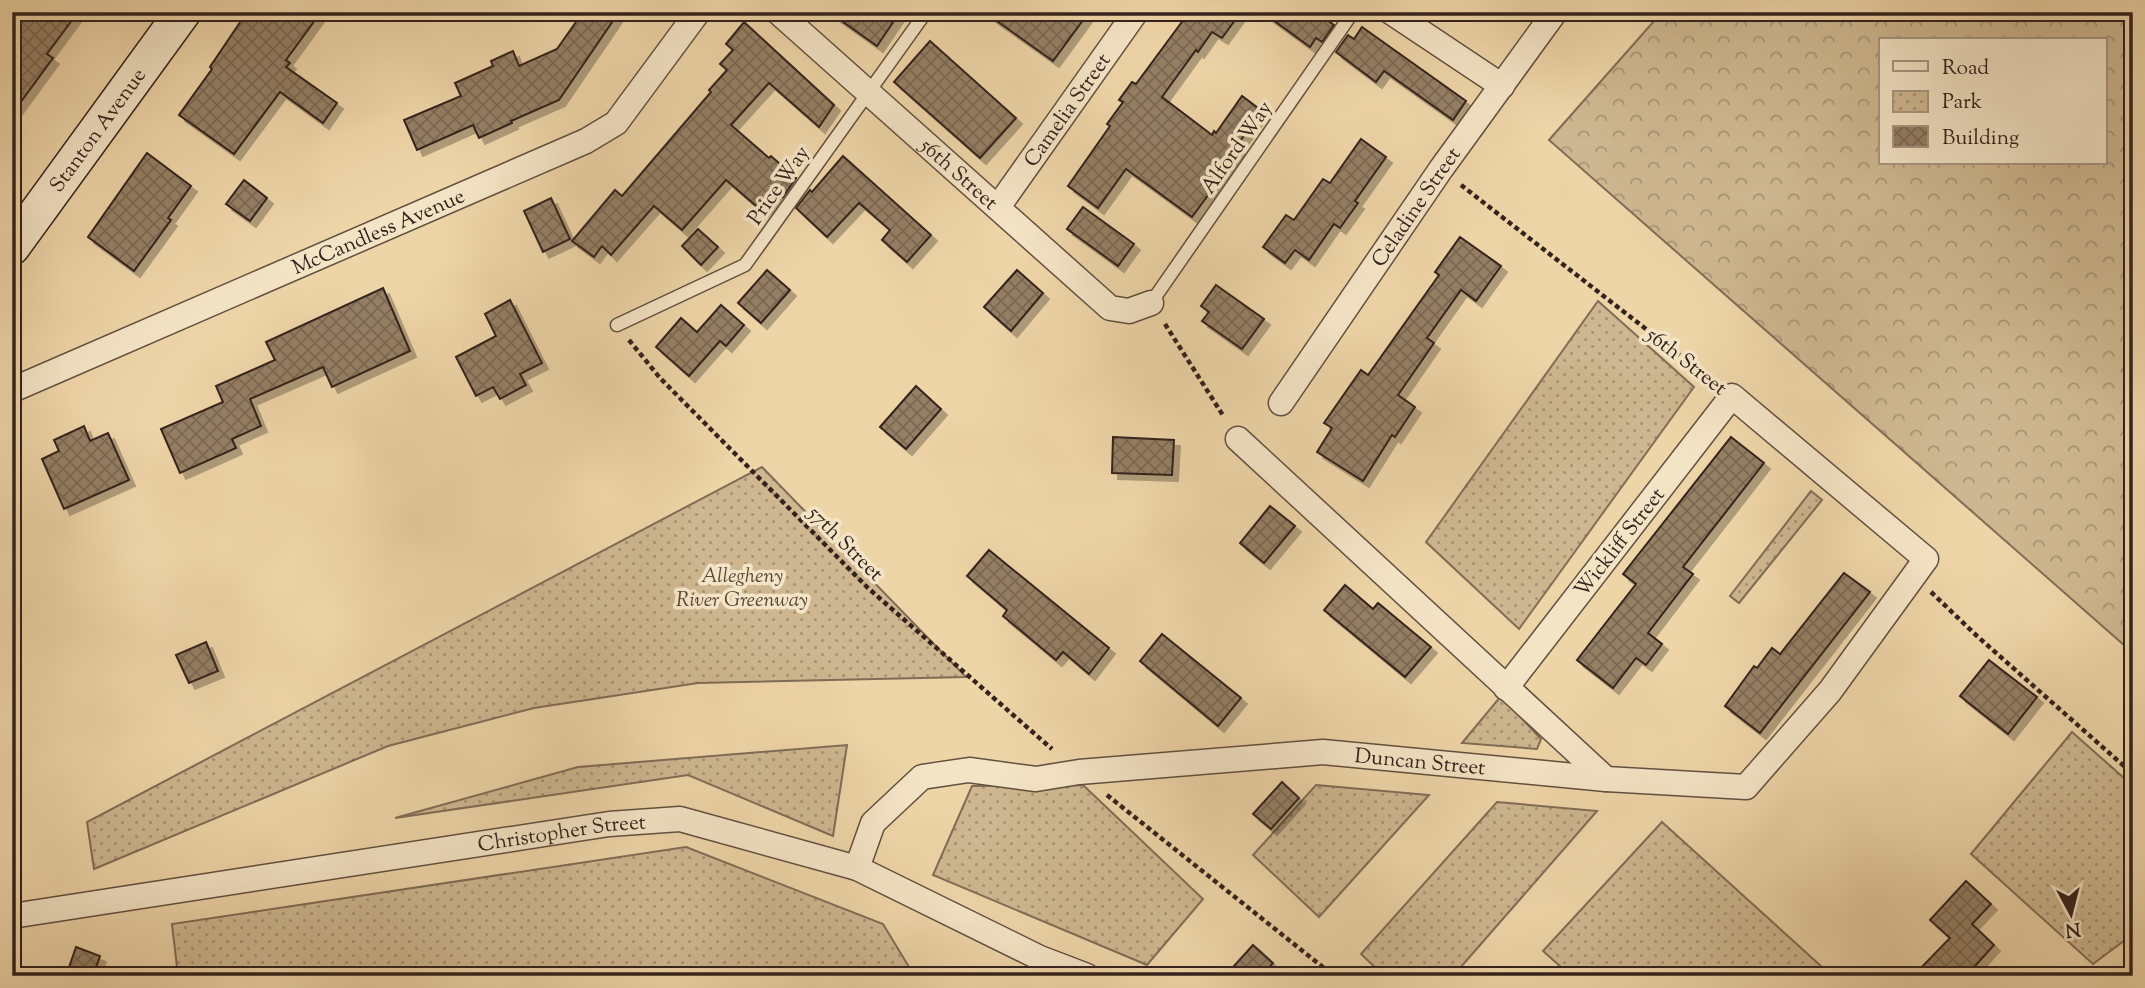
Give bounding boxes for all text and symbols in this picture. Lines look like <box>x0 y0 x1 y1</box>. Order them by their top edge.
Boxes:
legend <box>1879 38 2106 164</box>
street label: Camelia Street <box>1018 48 1119 174</box>
text: Road <box>1942 54 1989 84</box>
street label: Stanton Avenue <box>43 63 154 199</box>
text: Park <box>1942 88 1983 118</box>
street label: Alford Way <box>1195 95 1281 201</box>
text: Building <box>1942 124 2019 154</box>
street label: 56th Street <box>912 131 1004 218</box>
street label: Price Way <box>741 140 818 232</box>
street label: Celadine Street <box>1365 142 1469 274</box>
street label: McCandless Avenue <box>288 182 470 284</box>
street label: 56th Street <box>1638 321 1733 404</box>
street label: Wickliff Street <box>1568 482 1673 604</box>
street label: 57th Street <box>799 499 889 589</box>
park label: Allegheny River Greenway <box>676 562 808 616</box>
street label: Duncan Street <box>1353 742 1487 784</box>
street label: Christopher Street <box>476 808 647 861</box>
north arrow <box>2036 880 2106 950</box>
text: N <box>2064 914 2082 943</box>

